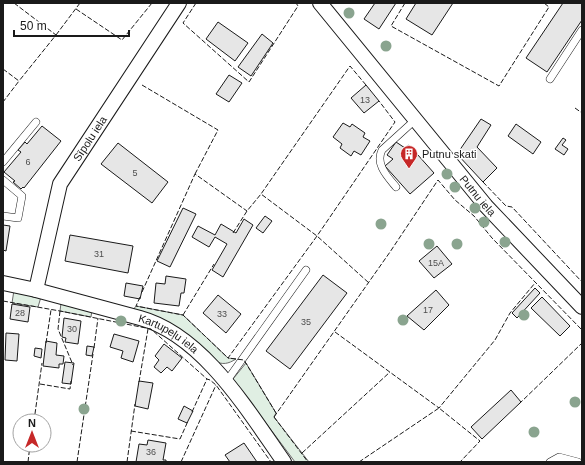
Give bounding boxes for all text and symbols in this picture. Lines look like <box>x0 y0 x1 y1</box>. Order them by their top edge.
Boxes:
scale bar <box>14 12 129 38</box>
text: 50 m <box>20 19 47 33</box>
house number: 13 <box>360 95 370 105</box>
street label: Sīpolu iela <box>71 113 109 163</box>
building icon: Putnu skati <box>399 144 419 169</box>
place label: Putnu skati <box>422 148 476 160</box>
house number: 6 <box>25 157 31 167</box>
house number: 5 <box>132 168 138 178</box>
street label: Putnu iela <box>457 173 499 219</box>
house number: 31 <box>94 249 104 259</box>
house number: 15A <box>428 258 444 268</box>
house number: 17 <box>423 305 433 315</box>
house number: 28 <box>15 308 25 318</box>
house number: 33 <box>217 309 227 319</box>
street label: Kartupeļu iela <box>137 312 201 356</box>
house number: 35 <box>301 317 311 327</box>
house number: 30 <box>67 324 77 334</box>
north arrow <box>12 413 52 453</box>
text: N <box>28 417 36 429</box>
house number: 36 <box>146 447 156 457</box>

